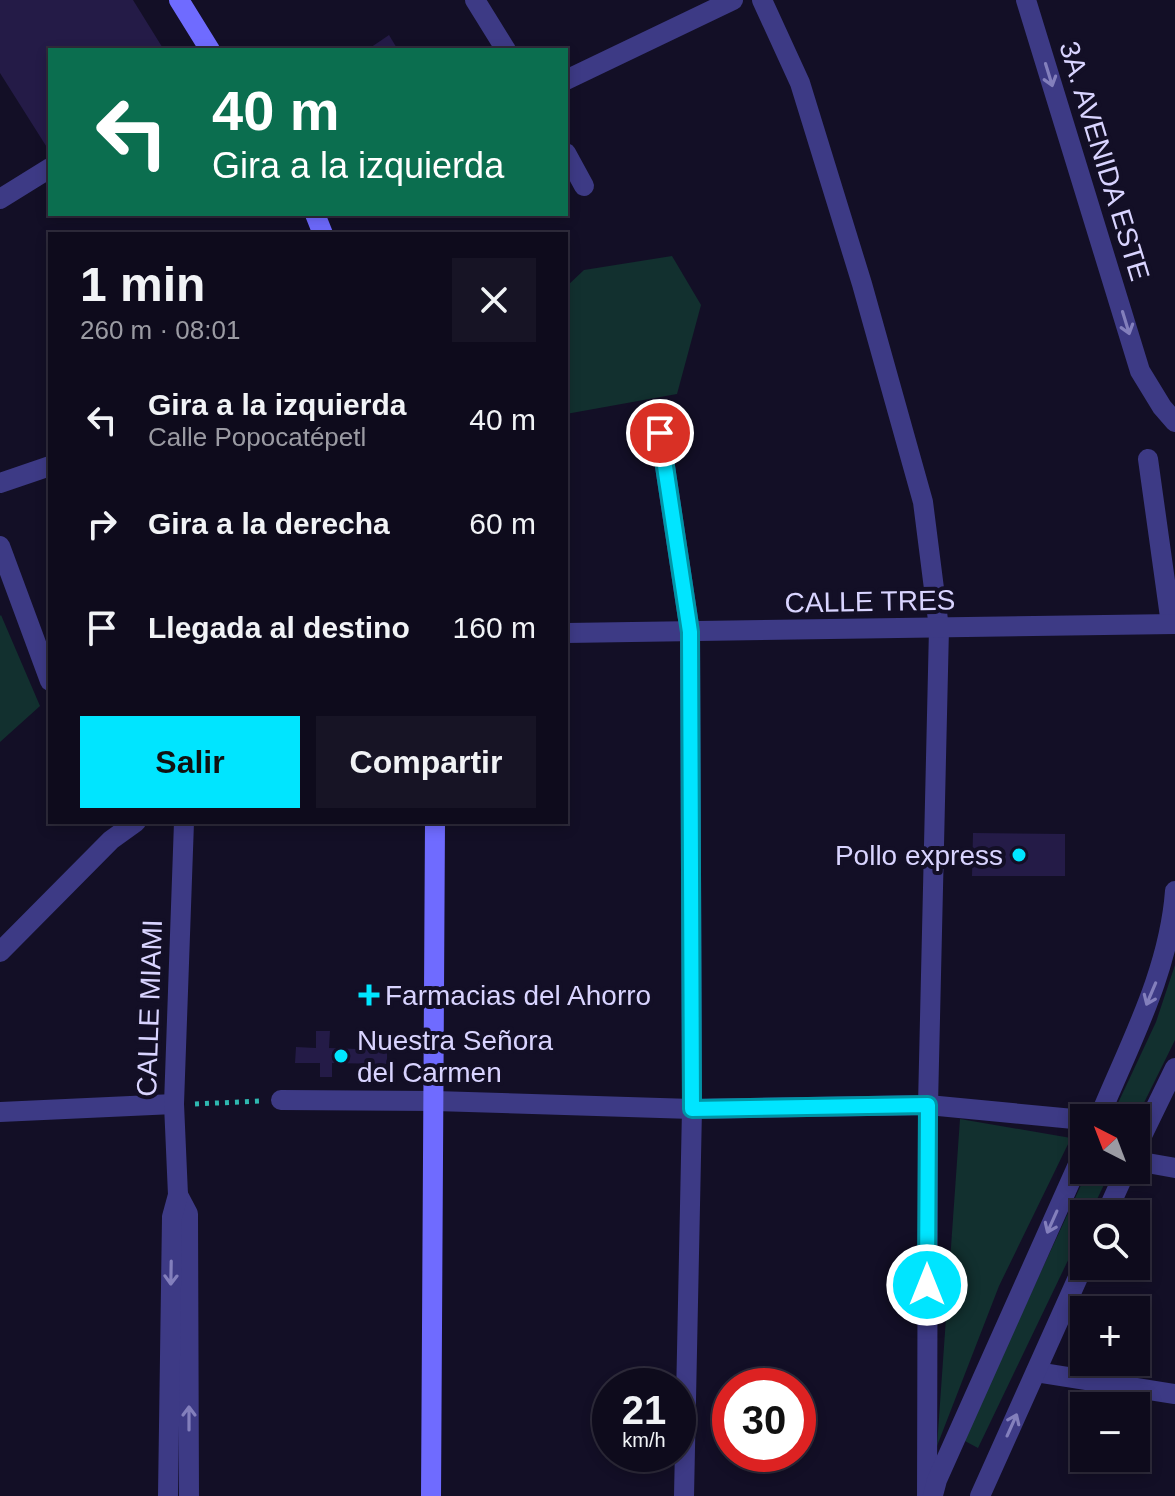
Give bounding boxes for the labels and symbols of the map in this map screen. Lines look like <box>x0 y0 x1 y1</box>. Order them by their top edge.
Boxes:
street label: 3A. AVENIDA ESTE <box>1053 38 1156 284</box>
one-way arrow <box>1042 61 1057 87</box>
one-way arrow <box>1120 310 1134 335</box>
pin <box>626 399 694 467</box>
street label: CALLE TRES <box>784 585 956 618</box>
place label: Pollo express <box>835 840 1003 871</box>
marker: Pollo express <box>1010 846 1028 864</box>
street label: CALLE MIAMI <box>131 919 168 1097</box>
place label: Farmacias del Ahorro <box>385 980 651 1011</box>
one-way arrow <box>1142 981 1157 1006</box>
marker: Farmacias del Ahorro <box>360 986 378 1004</box>
place label: Nuestra Señora del Carmen <box>357 1025 554 1088</box>
marker: Nuestra Señora del Carmen <box>332 1047 350 1065</box>
north arrow <box>1070 1104 1150 1184</box>
one-way arrow <box>1044 1209 1059 1234</box>
position arrow <box>885 1243 969 1327</box>
one-way arrow <box>163 1259 179 1286</box>
speed limit sign: 30 <box>712 1368 816 1472</box>
one-way arrow <box>181 1405 197 1432</box>
one-way arrow <box>1006 1413 1021 1438</box>

